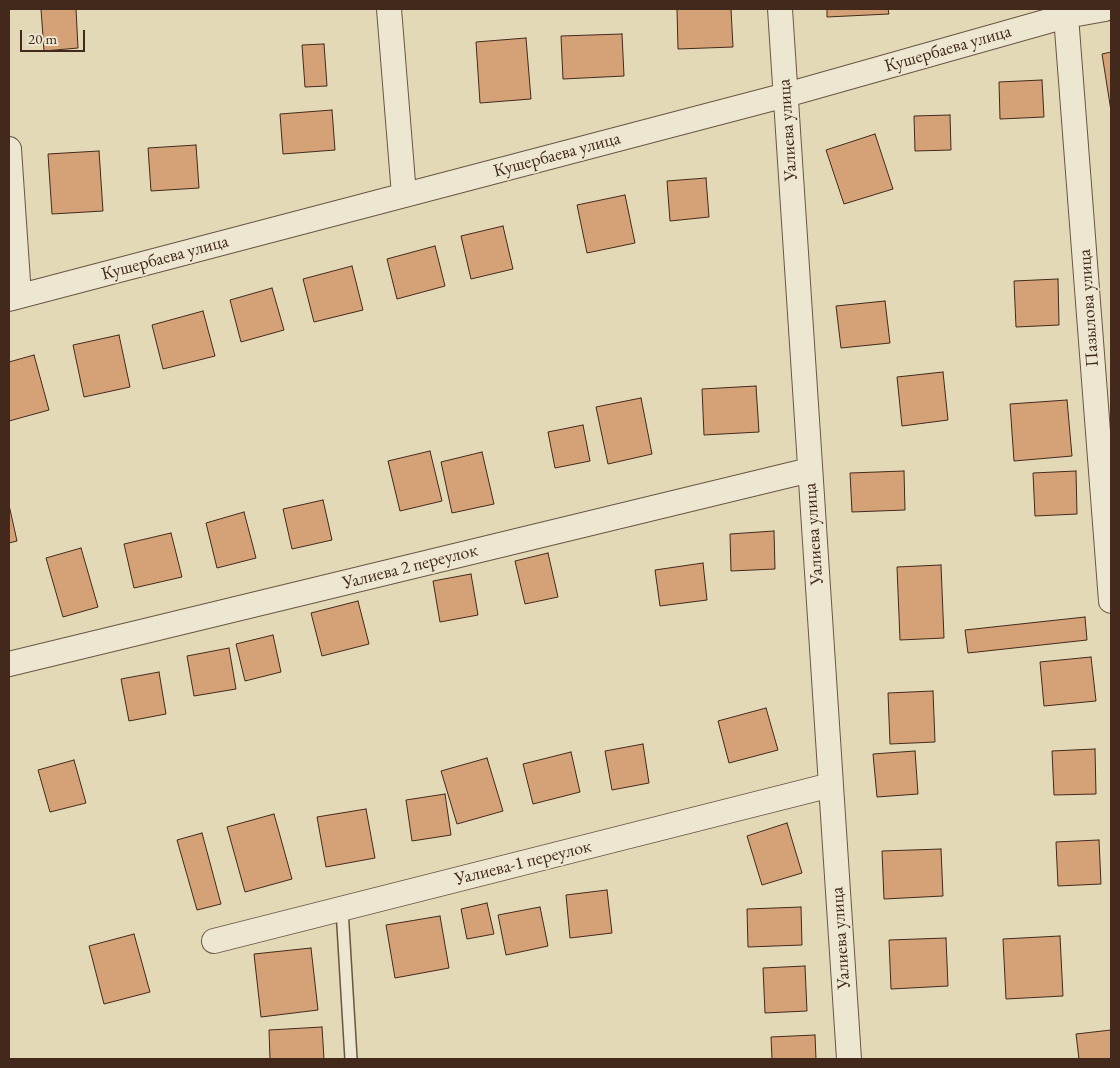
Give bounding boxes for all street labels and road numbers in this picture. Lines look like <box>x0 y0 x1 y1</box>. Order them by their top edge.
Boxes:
street label: Кушербаева улица <box>882 21 1014 77</box>
street label: Уалиева улица <box>774 78 802 182</box>
street label: Кушербаева улица <box>491 128 623 182</box>
street label: Кушербаева улица <box>99 231 231 285</box>
street label: Пазылова улица <box>1074 248 1104 368</box>
street label: Уалиева улица <box>800 482 828 586</box>
street label: Уалиева 2 переулок <box>340 540 480 594</box>
street label: Уалиева-1 переулок <box>452 836 594 890</box>
street label: Уалиева улица <box>827 886 855 990</box>

